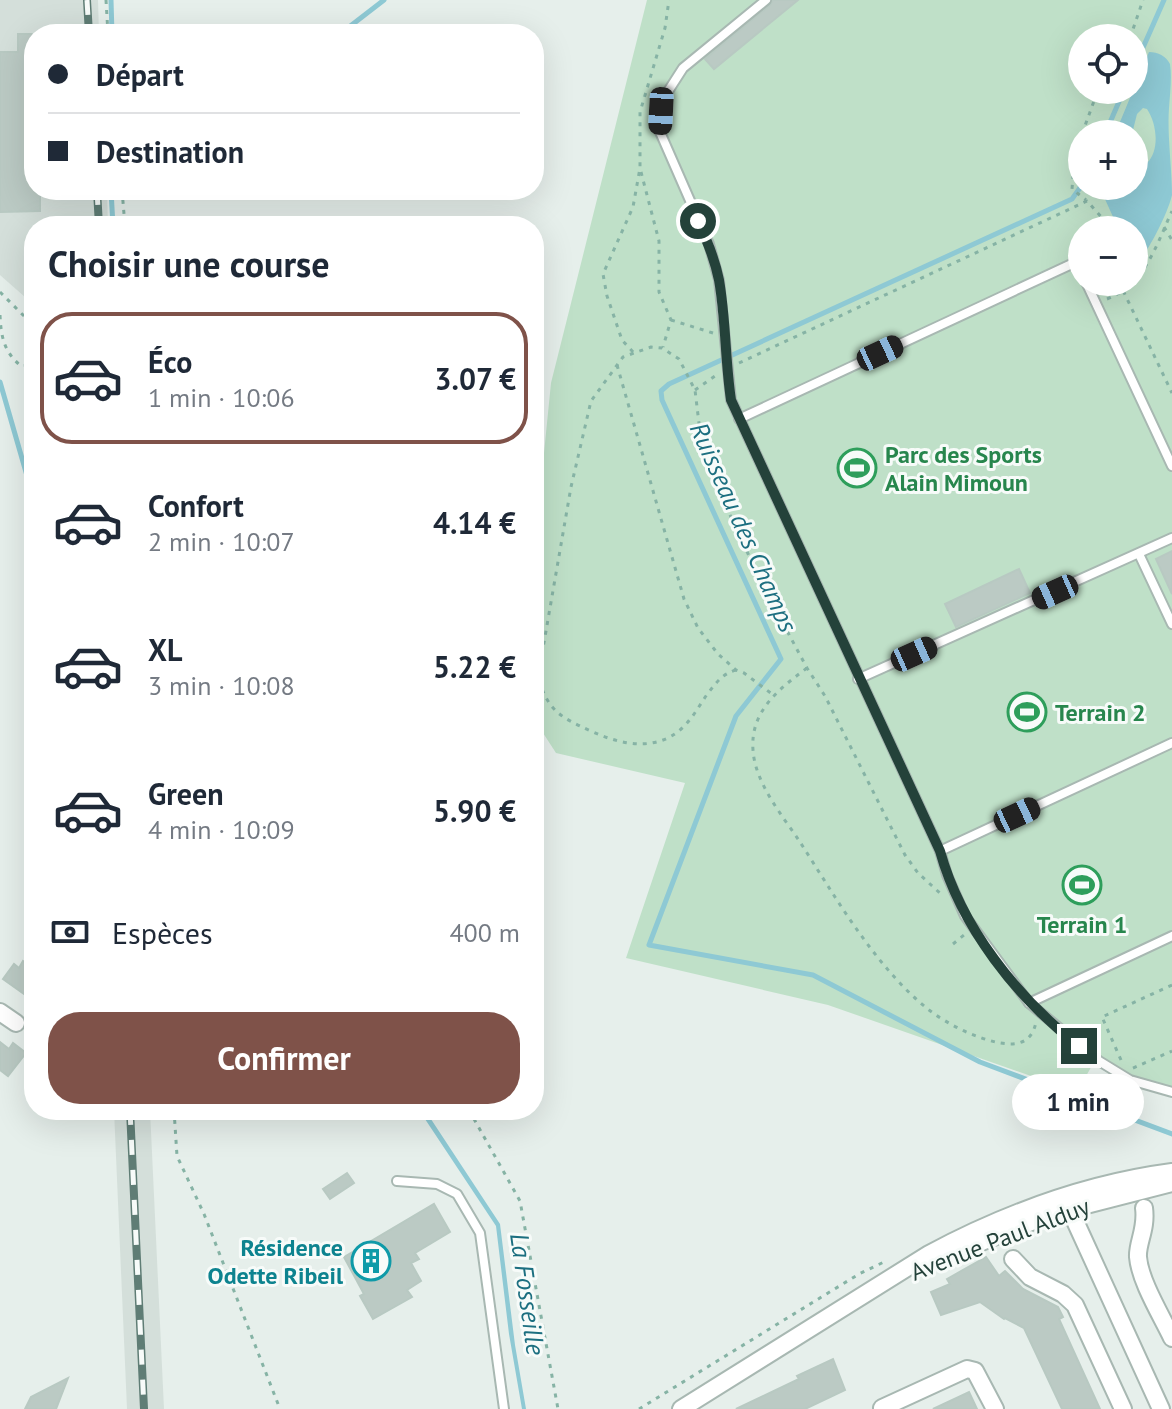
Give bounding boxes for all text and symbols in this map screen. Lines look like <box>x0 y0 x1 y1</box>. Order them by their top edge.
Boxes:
map controls <box>1068 24 1148 296</box>
button: locate <box>1068 24 1148 104</box>
text: Départ <box>96 55 184 94</box>
car <box>648 86 674 136</box>
button: + <box>1068 120 1148 200</box>
text: Destination <box>96 132 244 171</box>
route start <box>680 203 716 239</box>
button: − <box>1068 216 1148 296</box>
text: Choisir une course <box>48 240 330 287</box>
car <box>853 332 907 374</box>
icon: car <box>52 342 124 414</box>
text: Éco <box>148 342 192 381</box>
text: 3.07 € <box>435 359 516 398</box>
text: 1 min · 10:06 <box>148 381 295 414</box>
water label: Ruisseau des Champs <box>683 417 805 638</box>
place label: Parc des Sports Alain Mimoun <box>885 439 1042 498</box>
sports icon: Parc des Sports Alain Mimoun <box>836 447 878 489</box>
icon: car <box>52 486 124 558</box>
text: Confort <box>148 486 244 525</box>
text: 4.14 € <box>433 503 516 542</box>
text: 2 min · 10:07 <box>148 525 295 558</box>
car <box>1028 571 1082 613</box>
icon: car <box>52 630 124 702</box>
text: XL <box>148 630 182 669</box>
car <box>887 633 941 675</box>
text: 5.22 € <box>433 647 516 686</box>
text: 3 min · 10:08 <box>148 669 295 702</box>
sports icon: Terrain 2 <box>1006 691 1048 733</box>
place label: Terrain 2 <box>1055 697 1146 728</box>
icon: car <box>52 774 124 846</box>
text: Green <box>148 774 223 813</box>
text: 5.90 € <box>433 791 516 830</box>
car <box>990 794 1044 836</box>
text: 4 min · 10:09 <box>148 813 295 846</box>
sports icon: Terrain 1 <box>1061 864 1103 906</box>
place label: Terrain 1 <box>1037 909 1127 940</box>
icon: cash <box>48 910 92 954</box>
text: Espèces <box>112 913 213 952</box>
text: 400 m <box>449 916 520 949</box>
button: Confirmer <box>48 1012 520 1104</box>
route end <box>1061 1028 1097 1064</box>
callout: 1 min <box>1013 1074 1145 1130</box>
text: 1 min <box>1046 1085 1110 1118</box>
street label: Avenue Paul Alduy <box>906 1191 1094 1287</box>
water label: La Fosseille <box>503 1231 553 1357</box>
place label: Résidence Odette Ribeil <box>208 1232 344 1291</box>
building icon: Résidence Odette Ribeil <box>350 1240 392 1282</box>

